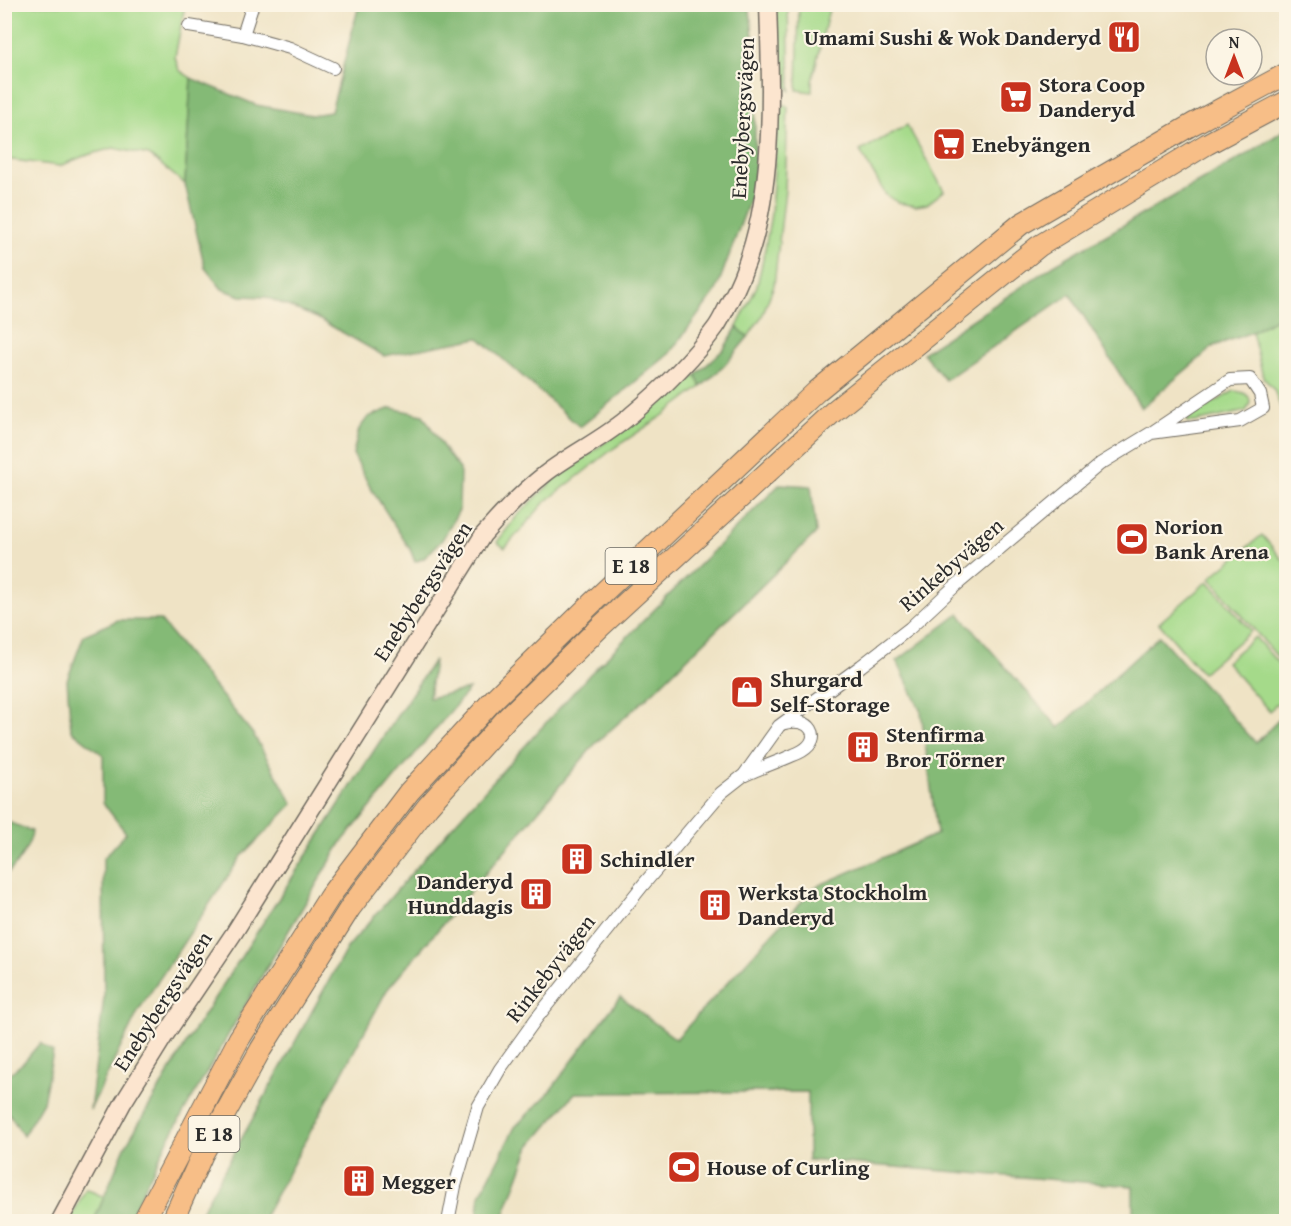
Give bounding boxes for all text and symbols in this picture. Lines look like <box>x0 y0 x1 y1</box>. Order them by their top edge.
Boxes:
restaurant icon: Umami Sushi & Wok Danderyd <box>1106 19 1142 55</box>
place label: Umami Sushi & Wok Danderyd <box>804 21 1101 53</box>
north arrow <box>1204 27 1264 87</box>
text: N <box>1229 30 1240 54</box>
street label: Enebybergsvägen <box>722 36 762 200</box>
place label: Stora Coop Danderyd <box>1039 68 1145 125</box>
supermarket icon: Stora Coop Danderyd <box>998 79 1034 115</box>
supermarket icon: Enebyängen <box>931 126 967 162</box>
place label: Enebyängen <box>972 128 1091 160</box>
street label: Rinkebyvägen <box>892 509 1011 619</box>
place label: Norion Bank Arena <box>1155 510 1270 567</box>
street label: Enebybergsvägen <box>365 514 480 667</box>
sports icon: Norion Bank Arena <box>1114 521 1150 557</box>
road number: E 18 <box>606 548 656 584</box>
place label: Shurgard Self-Storage <box>770 663 890 720</box>
shop icon: Shurgard Self-Storage <box>729 674 765 710</box>
place label: Stenfirma Bror Törner <box>886 718 1005 775</box>
building icon: Stenfirma Bror Törner <box>845 729 881 765</box>
building icon: Schindler <box>559 841 595 877</box>
place label: Schindler <box>600 843 695 875</box>
place label: Danderyd Hunddagis <box>408 865 513 922</box>
building icon: Danderyd Hunddagis <box>518 876 554 912</box>
place label: Werksta Stockholm Danderyd <box>738 876 928 933</box>
building icon: Werksta Stockholm Danderyd <box>697 887 733 923</box>
street label: Rinkebyvägen <box>498 907 603 1029</box>
street label: Enebybergsvägen <box>105 924 220 1077</box>
road number: E 18 <box>188 1116 240 1152</box>
sports icon: House of Curling <box>666 1149 702 1185</box>
place label: House of Curling <box>707 1151 870 1183</box>
building icon: Megger <box>341 1163 377 1199</box>
place label: Megger <box>382 1165 456 1197</box>

